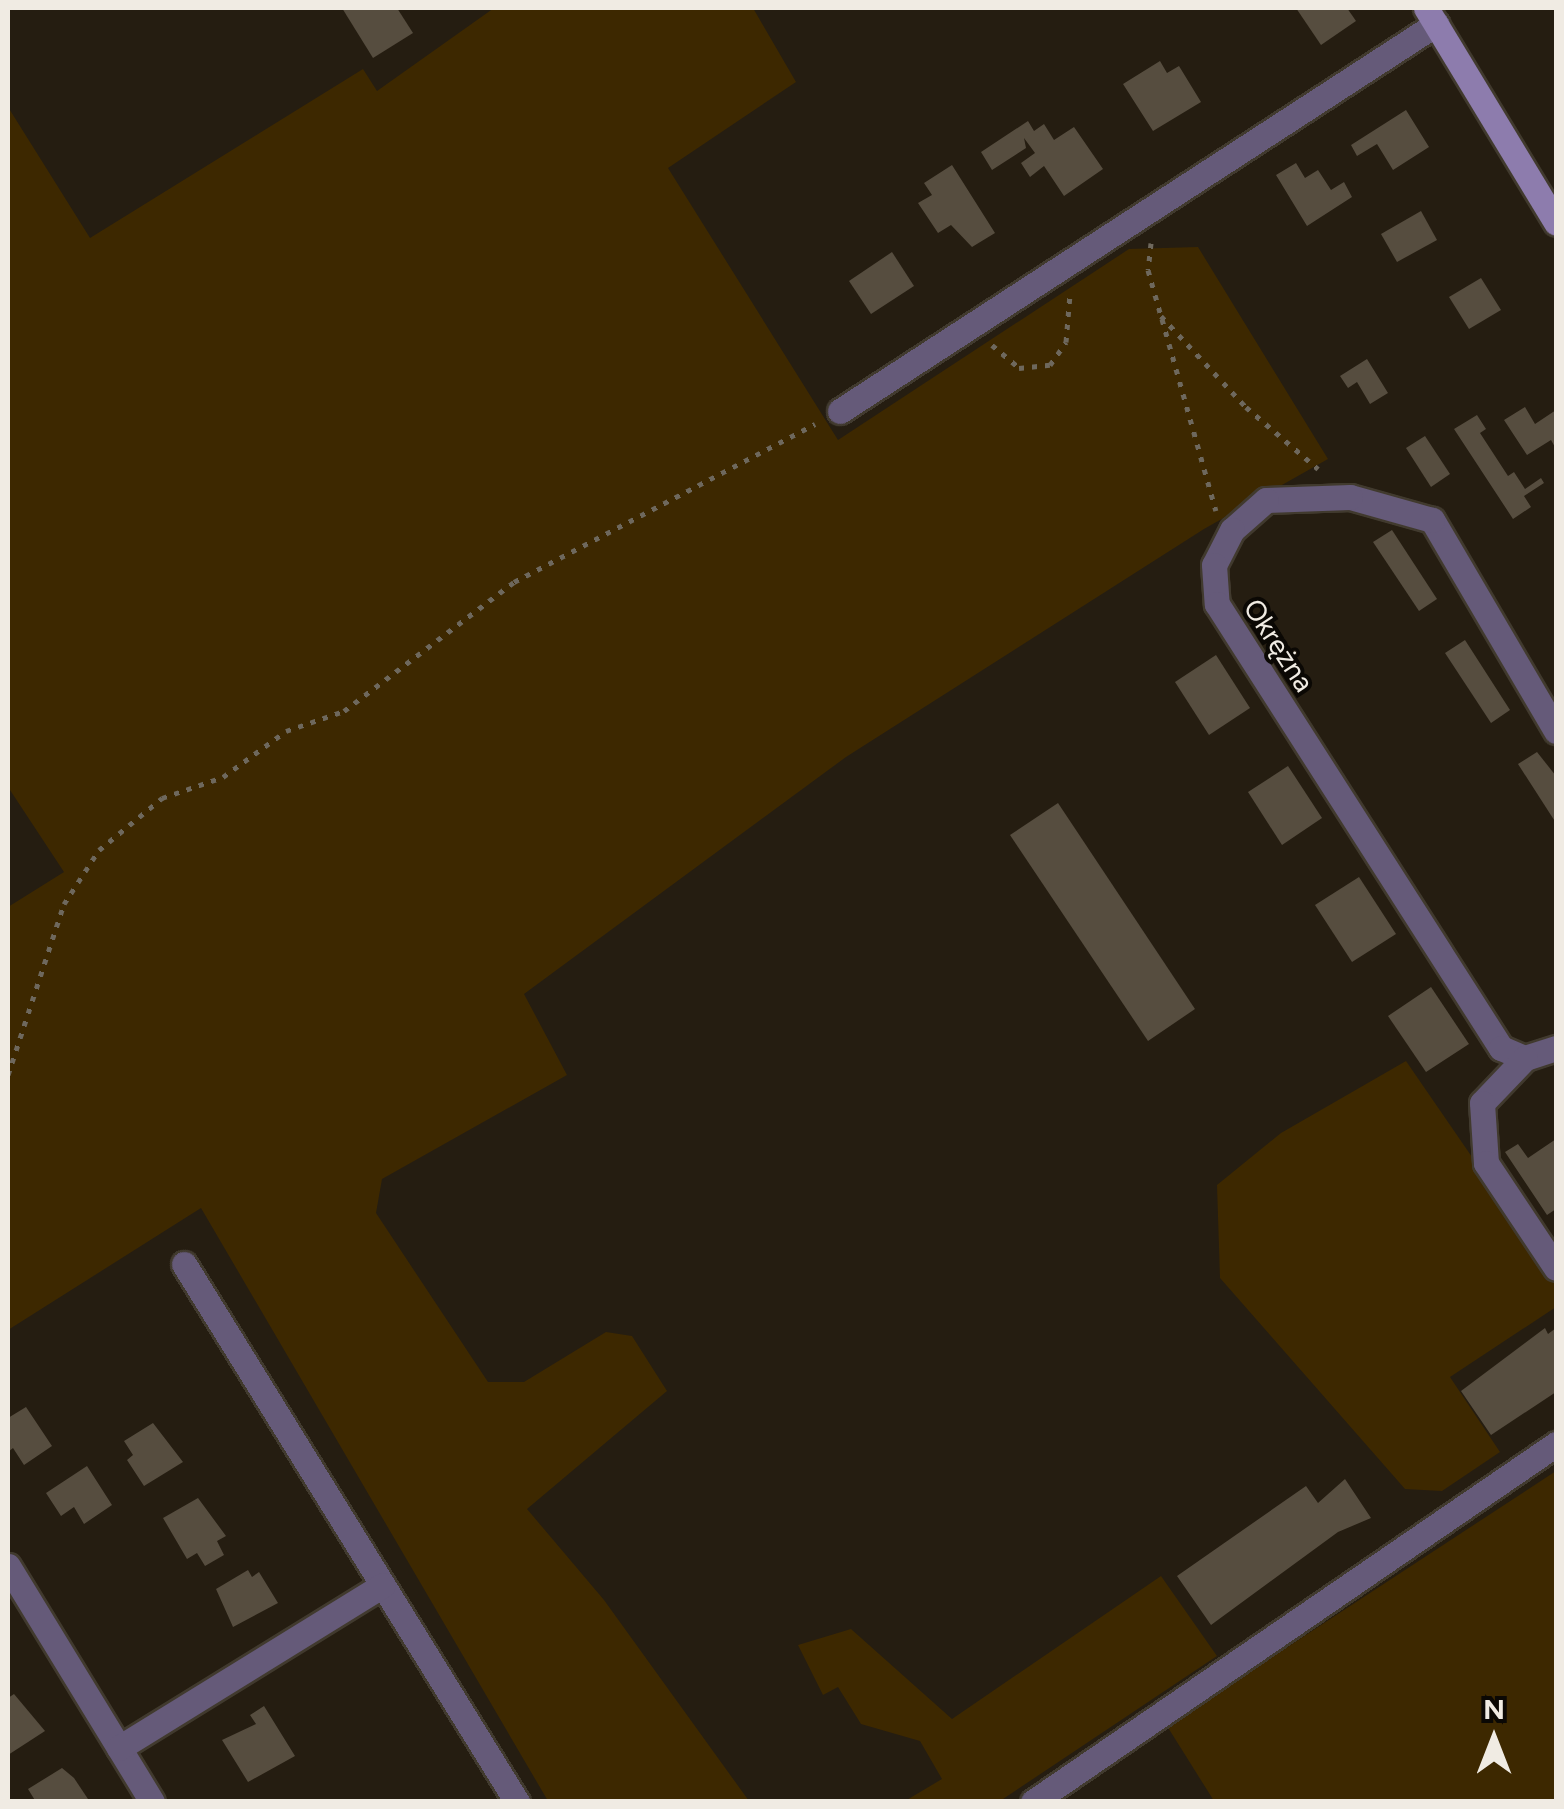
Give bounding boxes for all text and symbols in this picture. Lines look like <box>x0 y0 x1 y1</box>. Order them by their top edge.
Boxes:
street label: Okrężna <box>1237 592 1321 698</box>
north arrow <box>1444 1689 1544 1789</box>
text: N <box>1483 1692 1505 1726</box>

